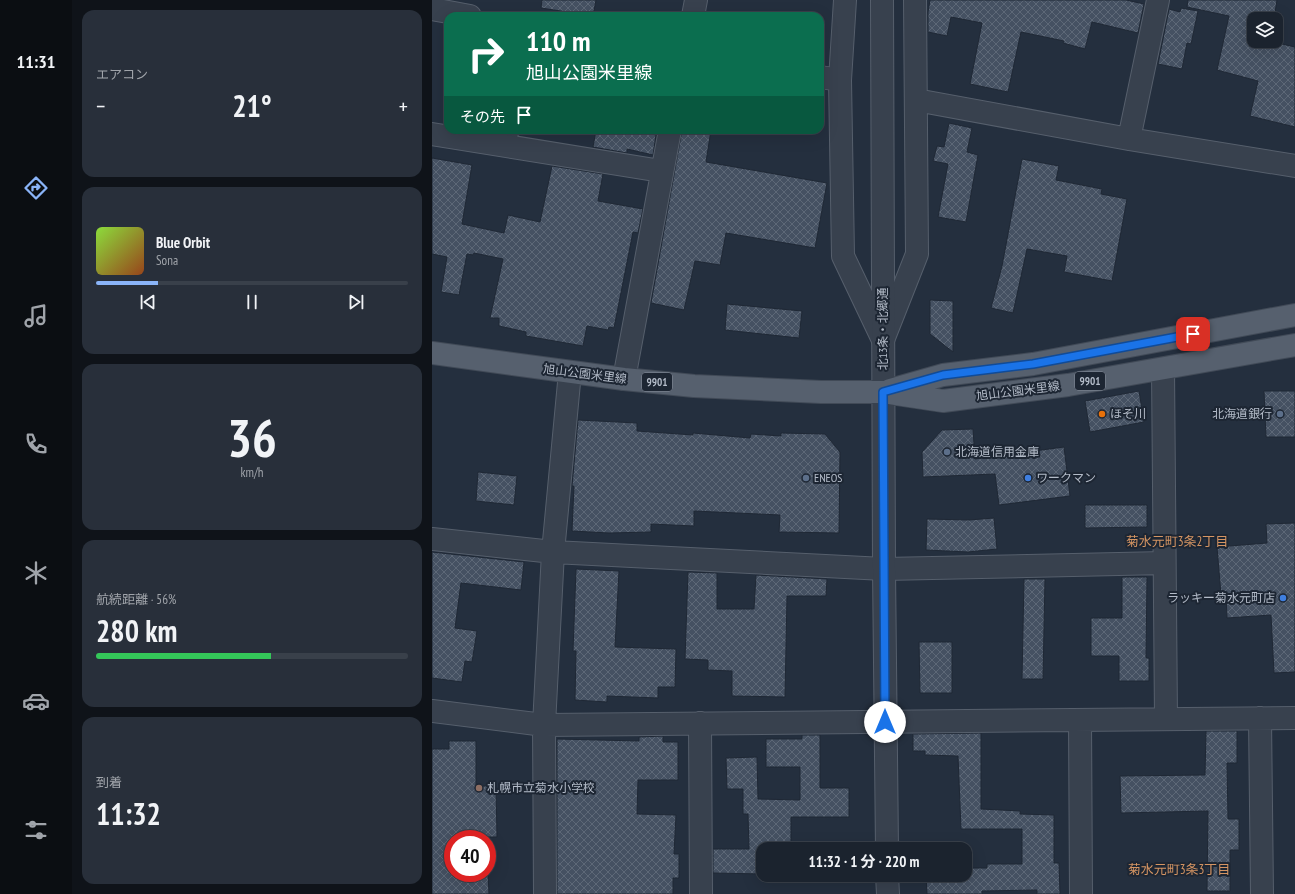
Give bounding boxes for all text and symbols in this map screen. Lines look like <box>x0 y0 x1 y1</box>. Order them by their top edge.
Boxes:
map controls <box>1247 12 1283 48</box>
button: layers <box>1247 12 1283 48</box>
text: 110 m <box>526 22 590 59</box>
icon: right <box>460 28 512 80</box>
text: 11:31 <box>17 50 55 73</box>
text: 旭山公園米里線 <box>526 61 652 84</box>
text: エアコン <box>96 66 148 83</box>
text: 21° <box>232 86 272 125</box>
text: − <box>96 92 105 120</box>
text: + <box>399 92 408 120</box>
icon: arrive <box>513 104 535 126</box>
text: その先 <box>460 107 505 126</box>
icon: directions <box>22 174 50 202</box>
text: Blue Orbit <box>156 233 210 252</box>
text: Sona <box>156 252 178 269</box>
street label: 北13条・北郷通 <box>875 288 890 370</box>
icon: previous <box>137 291 159 313</box>
icon: pause <box>241 291 263 313</box>
icon: next <box>345 291 367 313</box>
icon: music <box>22 302 50 330</box>
pin <box>1176 317 1210 351</box>
icon: arrive <box>1182 323 1204 345</box>
street label: 旭山公園米里線 <box>542 361 628 386</box>
road number: 9901 <box>1075 372 1105 390</box>
road number: 9901 <box>642 373 672 391</box>
street label: 旭山公園米里線 <box>975 378 1061 403</box>
text: 36 <box>227 404 277 471</box>
place label: ほそ川 <box>1110 406 1146 421</box>
place label: 北海道銀行 <box>1212 406 1272 421</box>
marker: ほそ川 <box>1097 409 1107 419</box>
marker: 北海道銀行 <box>1275 409 1285 419</box>
icon: phone <box>22 430 50 458</box>
place label: 北海道信用金庫 <box>955 444 1039 459</box>
marker: 北海道信用金庫 <box>942 447 952 457</box>
text: km/h <box>240 464 264 481</box>
place label: ENEOS <box>814 470 842 485</box>
place label: ワークマン <box>1036 470 1096 485</box>
marker: ENEOS <box>801 473 811 483</box>
marker: ワークマン <box>1023 473 1033 483</box>
district label: 菊水元町3条2丁目 <box>1126 533 1228 550</box>
icon: climate <box>22 559 50 587</box>
place label: ラッキー菊水元町店 <box>1167 590 1275 605</box>
text: 航続距離 · 56% <box>96 591 176 608</box>
marker: ラッキー菊水元町店 <box>1278 593 1288 603</box>
text: 280 km <box>96 611 177 650</box>
icon: car <box>22 687 50 715</box>
position arrow <box>864 701 906 743</box>
text: 到着 <box>96 774 122 791</box>
place label: 札幌市立菊水小学校 <box>487 780 595 795</box>
marker: 札幌市立菊水小学校 <box>474 783 484 793</box>
text: 11:32 <box>96 794 161 833</box>
icon: filters <box>22 816 50 844</box>
speed limit sign: 40 <box>444 830 496 882</box>
text: 11:32 · 1 分 · 220 m <box>809 852 919 871</box>
district label: 菊水元町3条3丁目 <box>1128 861 1230 878</box>

